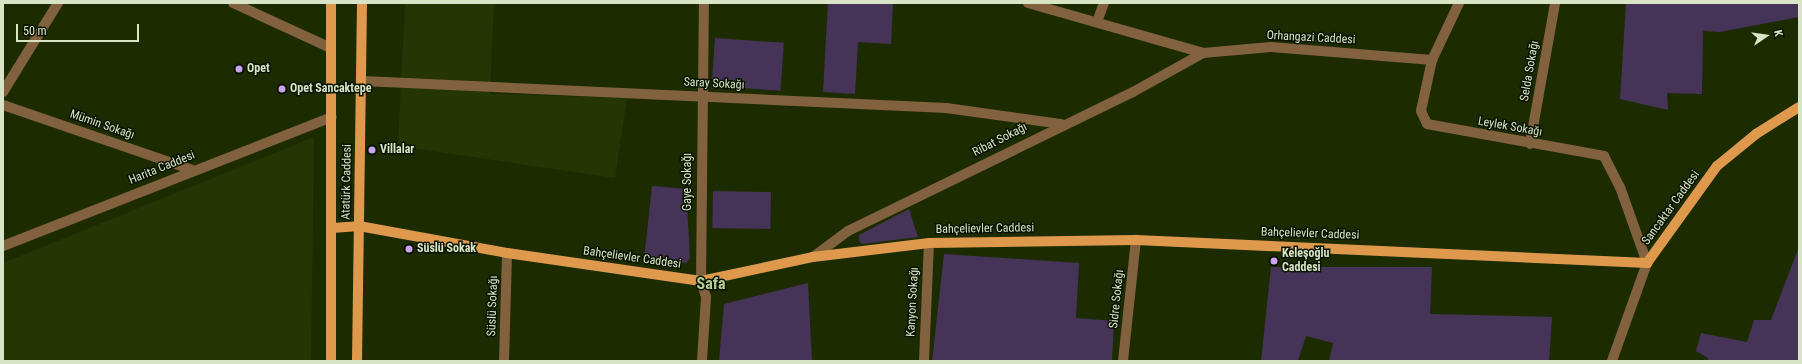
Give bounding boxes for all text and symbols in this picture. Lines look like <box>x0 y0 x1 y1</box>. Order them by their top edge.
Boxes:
scale bar <box>18 16 141 42</box>
north arrow <box>1746 16 1786 56</box>
text: 50 m <box>23 24 47 38</box>
street label: Orhangazi Caddesi <box>1266 28 1356 48</box>
text: K <box>1771 29 1785 38</box>
street label: Selda Sokağı <box>1518 40 1542 102</box>
place label: Opet <box>247 62 270 76</box>
marker: Opet <box>234 64 244 74</box>
street label: Saray Sokağı <box>683 75 745 93</box>
place label: Opet Sancaktepe <box>290 82 371 96</box>
marker: Opet Sancaktepe <box>277 84 287 94</box>
street label: Mümin Sokağı <box>68 107 136 143</box>
street label: Leylek Sokağı <box>1477 114 1543 140</box>
street label: Ribat Sokağı <box>970 120 1030 160</box>
place label: Villalar <box>380 143 414 157</box>
street label: Atatürk Caddesi <box>339 144 355 220</box>
marker: Villalar <box>367 145 377 155</box>
street label: Harita Caddesi <box>127 148 197 188</box>
street label: Gaye Sokağı <box>681 153 695 211</box>
street label: Sancaktar Caddesi <box>1639 168 1703 248</box>
street label: Bahçelievler Caddesi <box>936 221 1034 237</box>
street label: Bahçelievler Caddesi <box>1261 225 1359 243</box>
place label: Süslü Sokak <box>417 242 476 256</box>
marker: Süslü Sokak <box>404 244 414 254</box>
street label: Bahçelievler Caddesi <box>582 244 682 272</box>
place label: Keleşoğlu Caddesi <box>1282 247 1329 275</box>
marker: Keleşoğlu Caddesi <box>1269 256 1279 266</box>
street label: Kanyon Sokağı <box>904 267 922 337</box>
street label: Sidre Sokağı <box>1107 269 1127 329</box>
district label: Safa <box>697 274 725 294</box>
street label: Süslü Sokağı <box>485 275 501 337</box>

